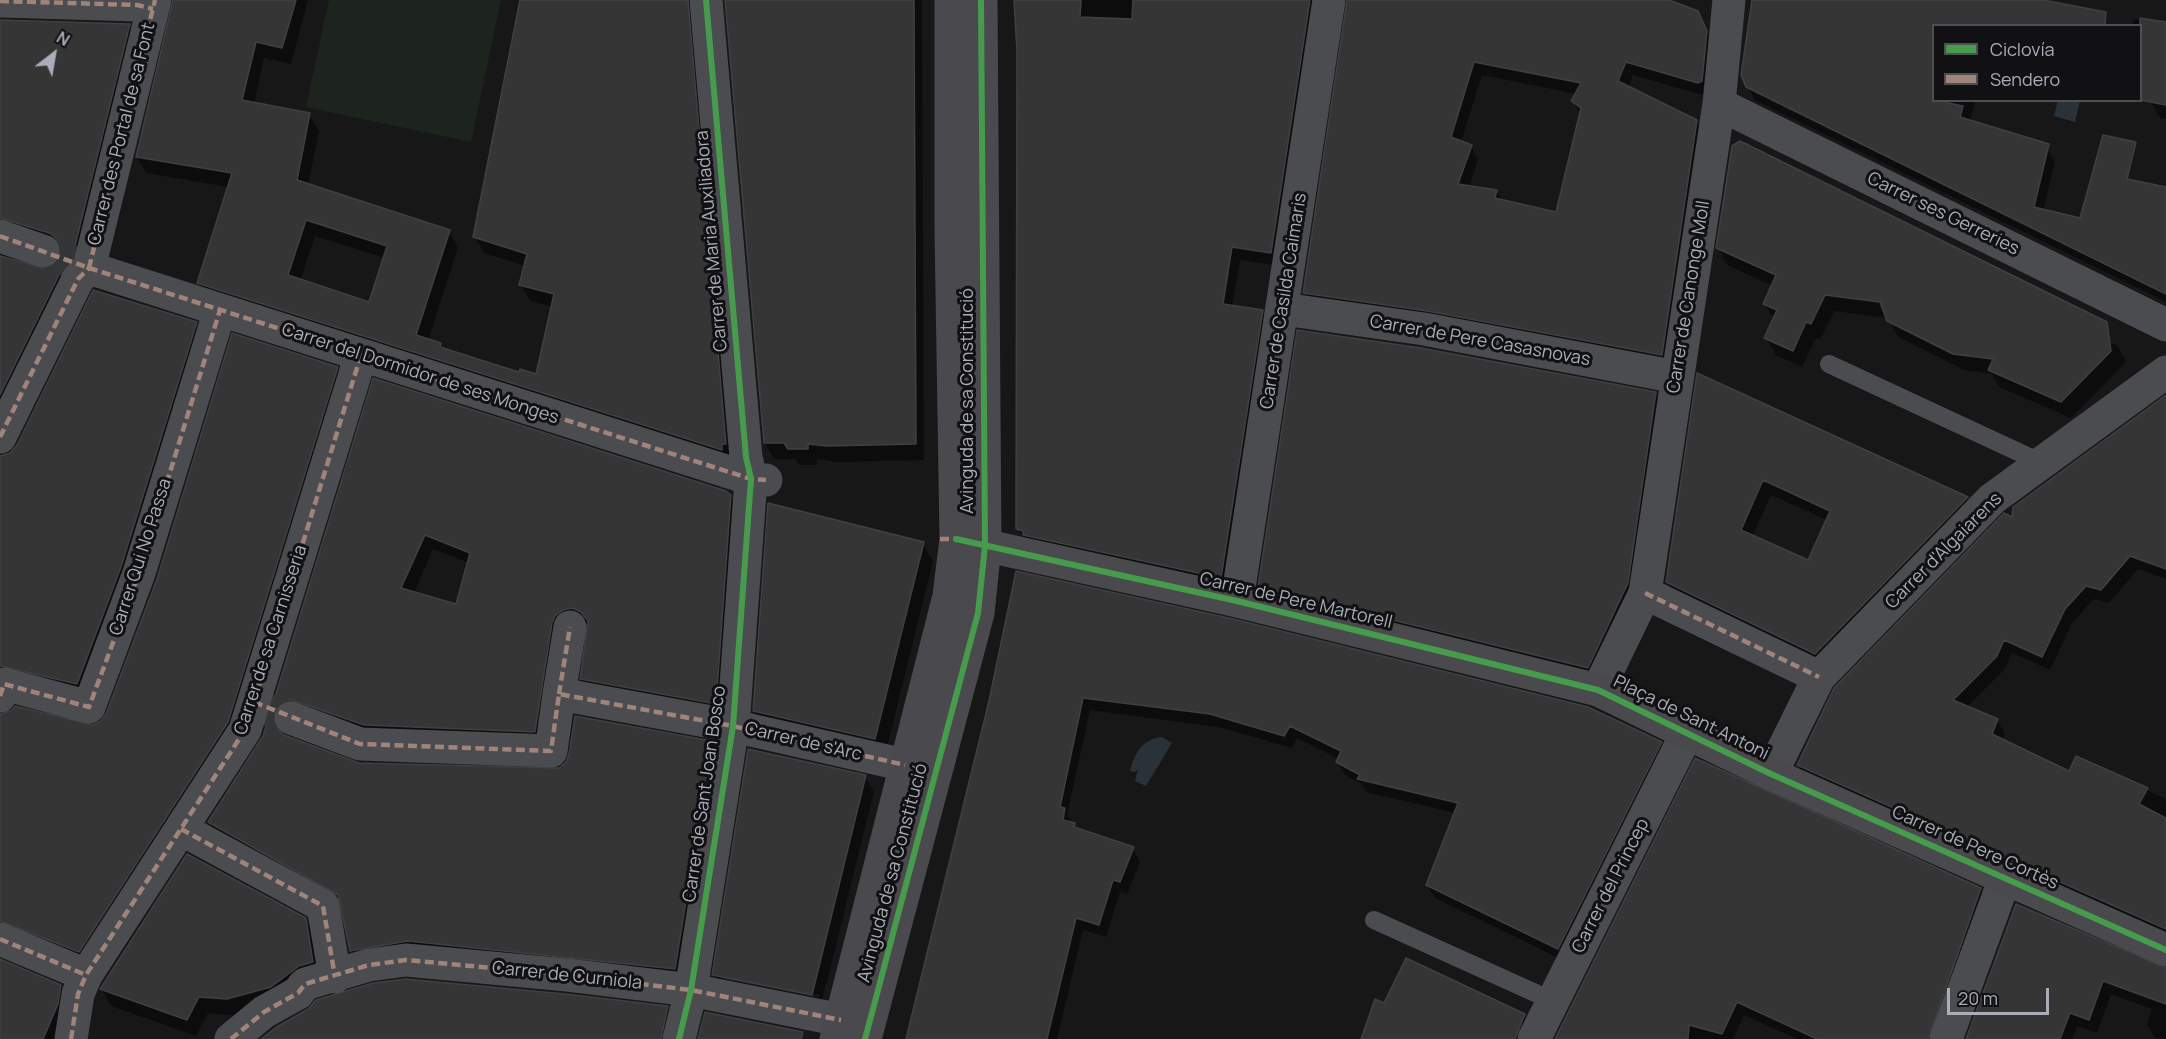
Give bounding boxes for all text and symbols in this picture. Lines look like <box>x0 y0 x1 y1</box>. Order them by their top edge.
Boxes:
street label: Carrer des Portal de sa Font <box>84 20 160 248</box>
north arrow <box>24 24 84 84</box>
legend <box>1932 24 2142 102</box>
text: N <box>53 26 74 51</box>
text: Ciclovía <box>1990 37 2055 61</box>
text: Sendero <box>1990 67 2060 91</box>
street label: Carrer de Maria Auxiliadora <box>692 129 732 353</box>
street label: Carrer ses Gerreries <box>1863 168 2023 260</box>
street label: Carrer de Casilda Caimaris <box>1256 191 1312 411</box>
street label: Carrer de Canonge Moll <box>1663 199 1715 395</box>
street label: Avinguda de sa Constitució <box>957 288 979 514</box>
street label: Carrer de Pere Casasnovas <box>1368 311 1592 371</box>
street label: Carrer del Dormidor de ses Monges <box>279 319 561 429</box>
street label: Carrer Qui No Passa <box>105 476 177 638</box>
street label: Carrer d'Algaiarens <box>1881 488 2007 614</box>
street label: Carrer de sa Carnisseria <box>230 542 312 738</box>
street label: Carrer de Pere Martorell <box>1198 568 1394 634</box>
street label: Plaça de Sant Antoni <box>1610 671 1772 765</box>
street label: Carrer de Sant Joan Bosco <box>679 684 731 904</box>
street label: Carrer de s'Arc <box>742 718 864 766</box>
street label: Avinguda de sa Constitució <box>853 761 933 985</box>
street label: Carrer de Pere Cortès <box>1888 802 2062 894</box>
street label: Carrer del Princep <box>1568 815 1654 957</box>
street label: Carrer de Curniola <box>491 957 643 995</box>
scale bar <box>1950 976 2052 1014</box>
text: 20 m <box>1958 986 1998 1010</box>

